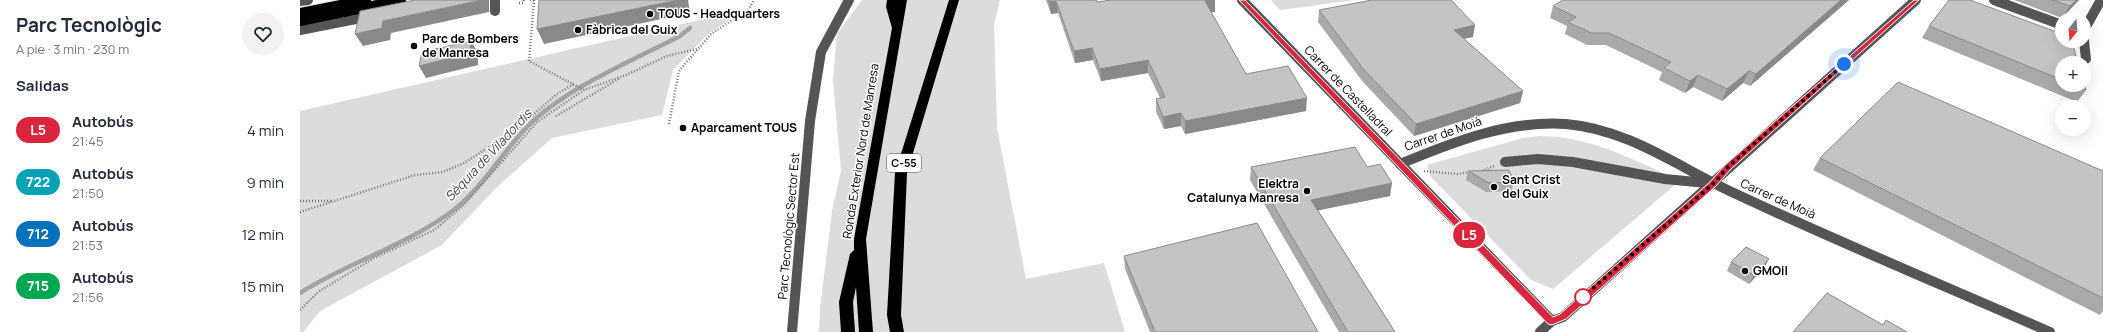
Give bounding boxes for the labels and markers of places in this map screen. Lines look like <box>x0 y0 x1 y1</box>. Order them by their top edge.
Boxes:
place label: TOUS - Headquarters <box>658 5 781 22</box>
marker: TOUS - Headquarters <box>645 9 655 19</box>
place label: Fàbrica del Guix <box>586 21 678 38</box>
marker: Fàbrica del Guix <box>573 25 583 35</box>
place label: Parc de Bombers de Manresa <box>422 30 519 61</box>
marker: Parc de Bombers de Manresa <box>409 41 419 51</box>
place label: Aparcament TOUS <box>691 119 797 136</box>
marker: Aparcament TOUS <box>678 123 688 133</box>
place label: Sant Crist del Guix <box>1502 171 1561 202</box>
place label: Elektra Catalunya Manresa <box>1187 175 1299 206</box>
marker: Sant Crist del Guix <box>1489 182 1499 192</box>
marker: Elektra Catalunya Manresa <box>1302 186 1312 196</box>
place label: GMOil <box>1753 262 1788 279</box>
marker: GMOil <box>1740 266 1750 276</box>
unlabelled marker <box>1574 288 1592 306</box>

